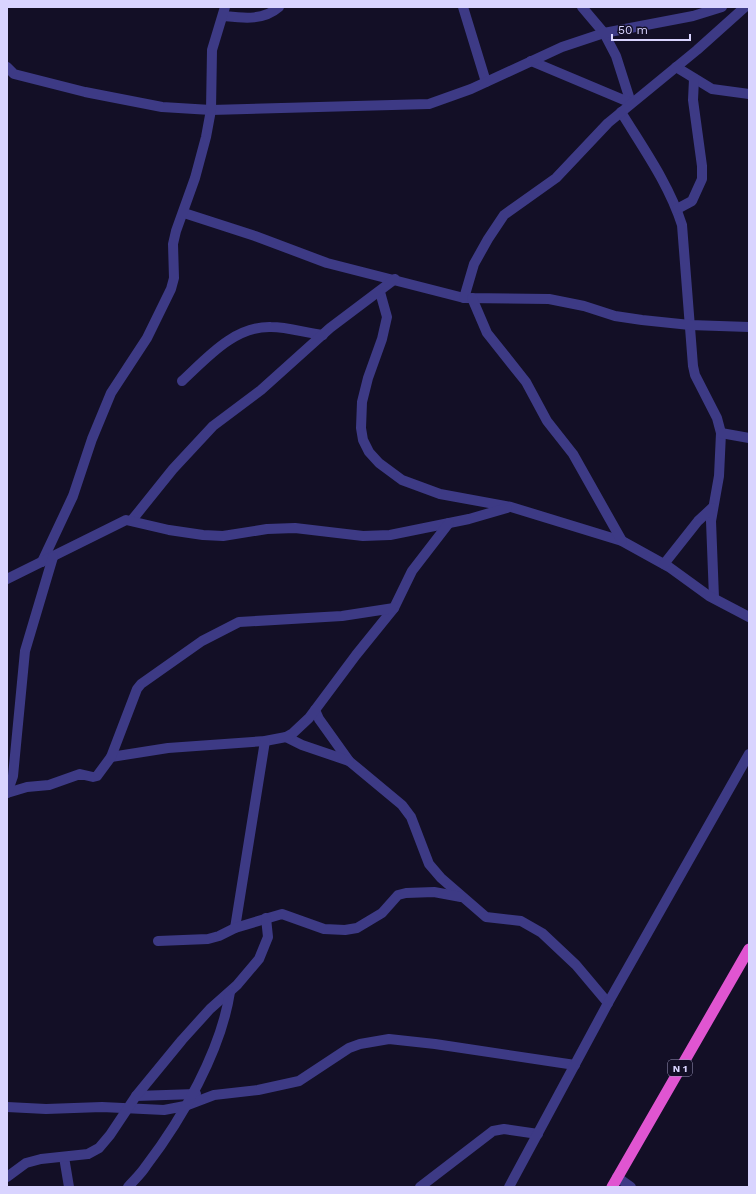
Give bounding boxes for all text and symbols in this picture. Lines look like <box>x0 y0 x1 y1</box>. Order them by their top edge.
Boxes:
scale bar <box>612 16 690 42</box>
text: 50 m <box>618 23 648 37</box>
road number: N 1 <box>668 1060 692 1076</box>

